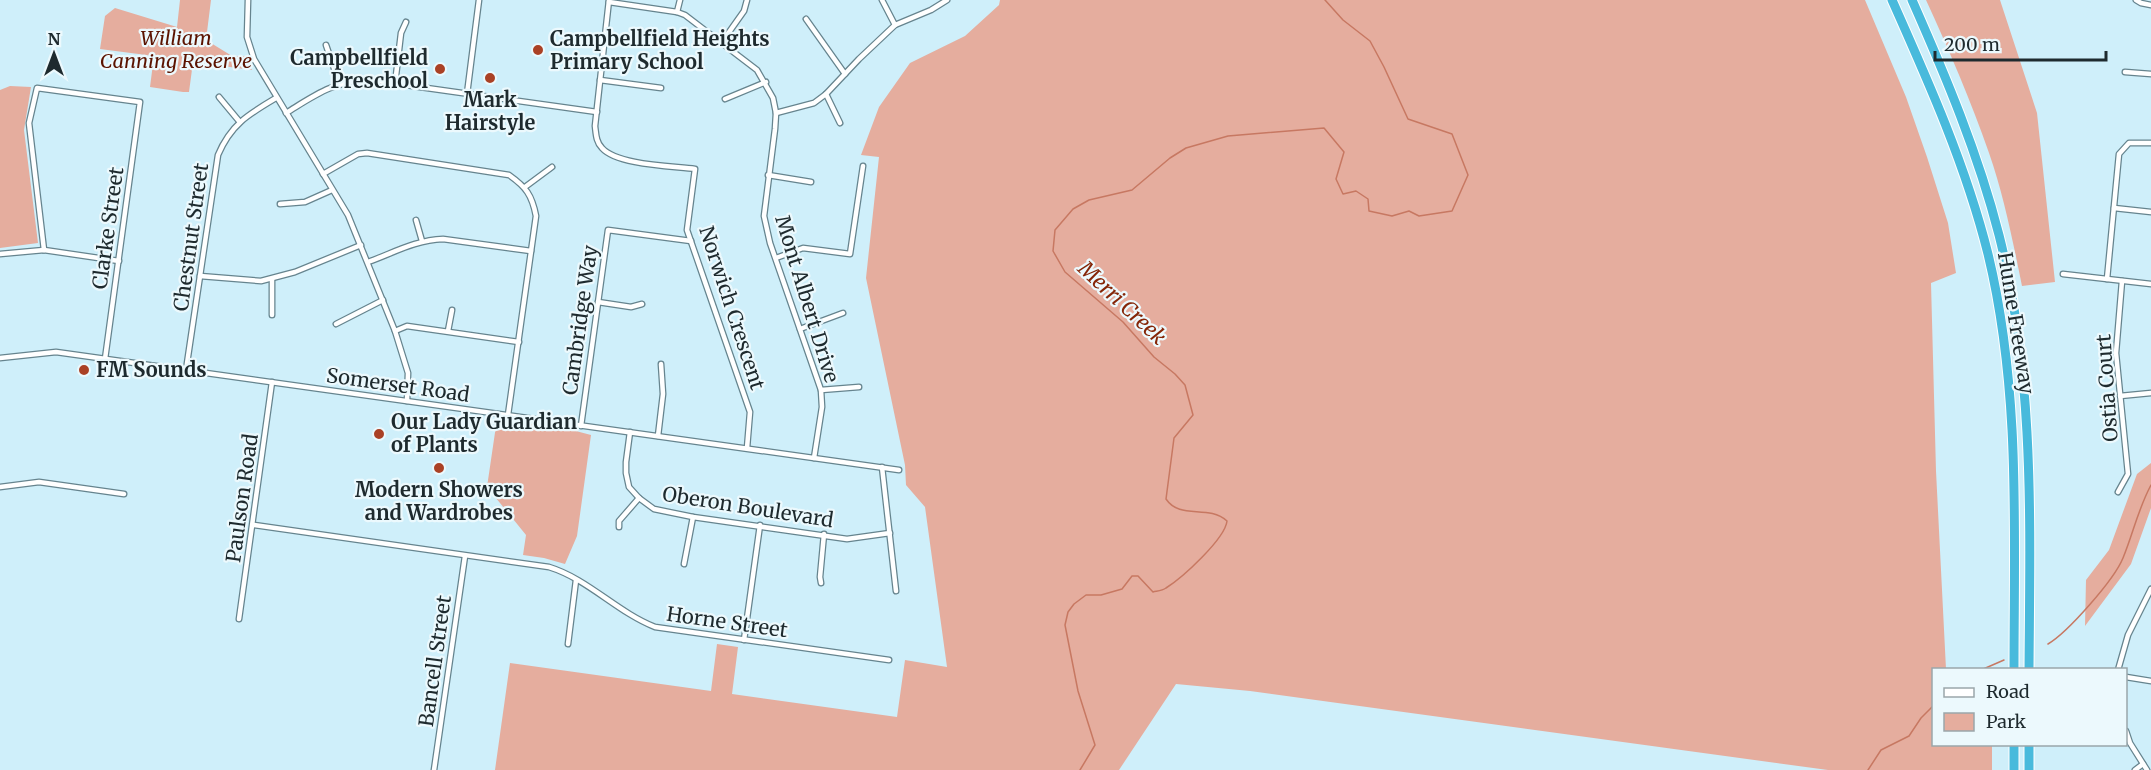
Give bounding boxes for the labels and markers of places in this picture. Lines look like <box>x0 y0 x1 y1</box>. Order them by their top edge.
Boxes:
place label: Campbellfield Heights Primary School <box>550 26 770 74</box>
marker: Campbellfield Heights Primary School <box>531 43 545 57</box>
place label: Campbellfield Preschool <box>290 45 428 93</box>
marker: Campbellfield Preschool <box>433 62 447 76</box>
marker: Mark Hairstyle <box>483 71 497 85</box>
place label: Mark Hairstyle <box>445 87 535 135</box>
place label: FM Sounds <box>96 357 207 382</box>
marker: FM Sounds <box>77 363 91 377</box>
place label: Our Lady Guardian of Plants <box>391 409 577 457</box>
marker: Our Lady Guardian of Plants <box>372 427 386 441</box>
marker: Modern Showers and Wardrobes <box>432 461 446 475</box>
place label: Modern Showers and Wardrobes <box>355 477 523 525</box>

